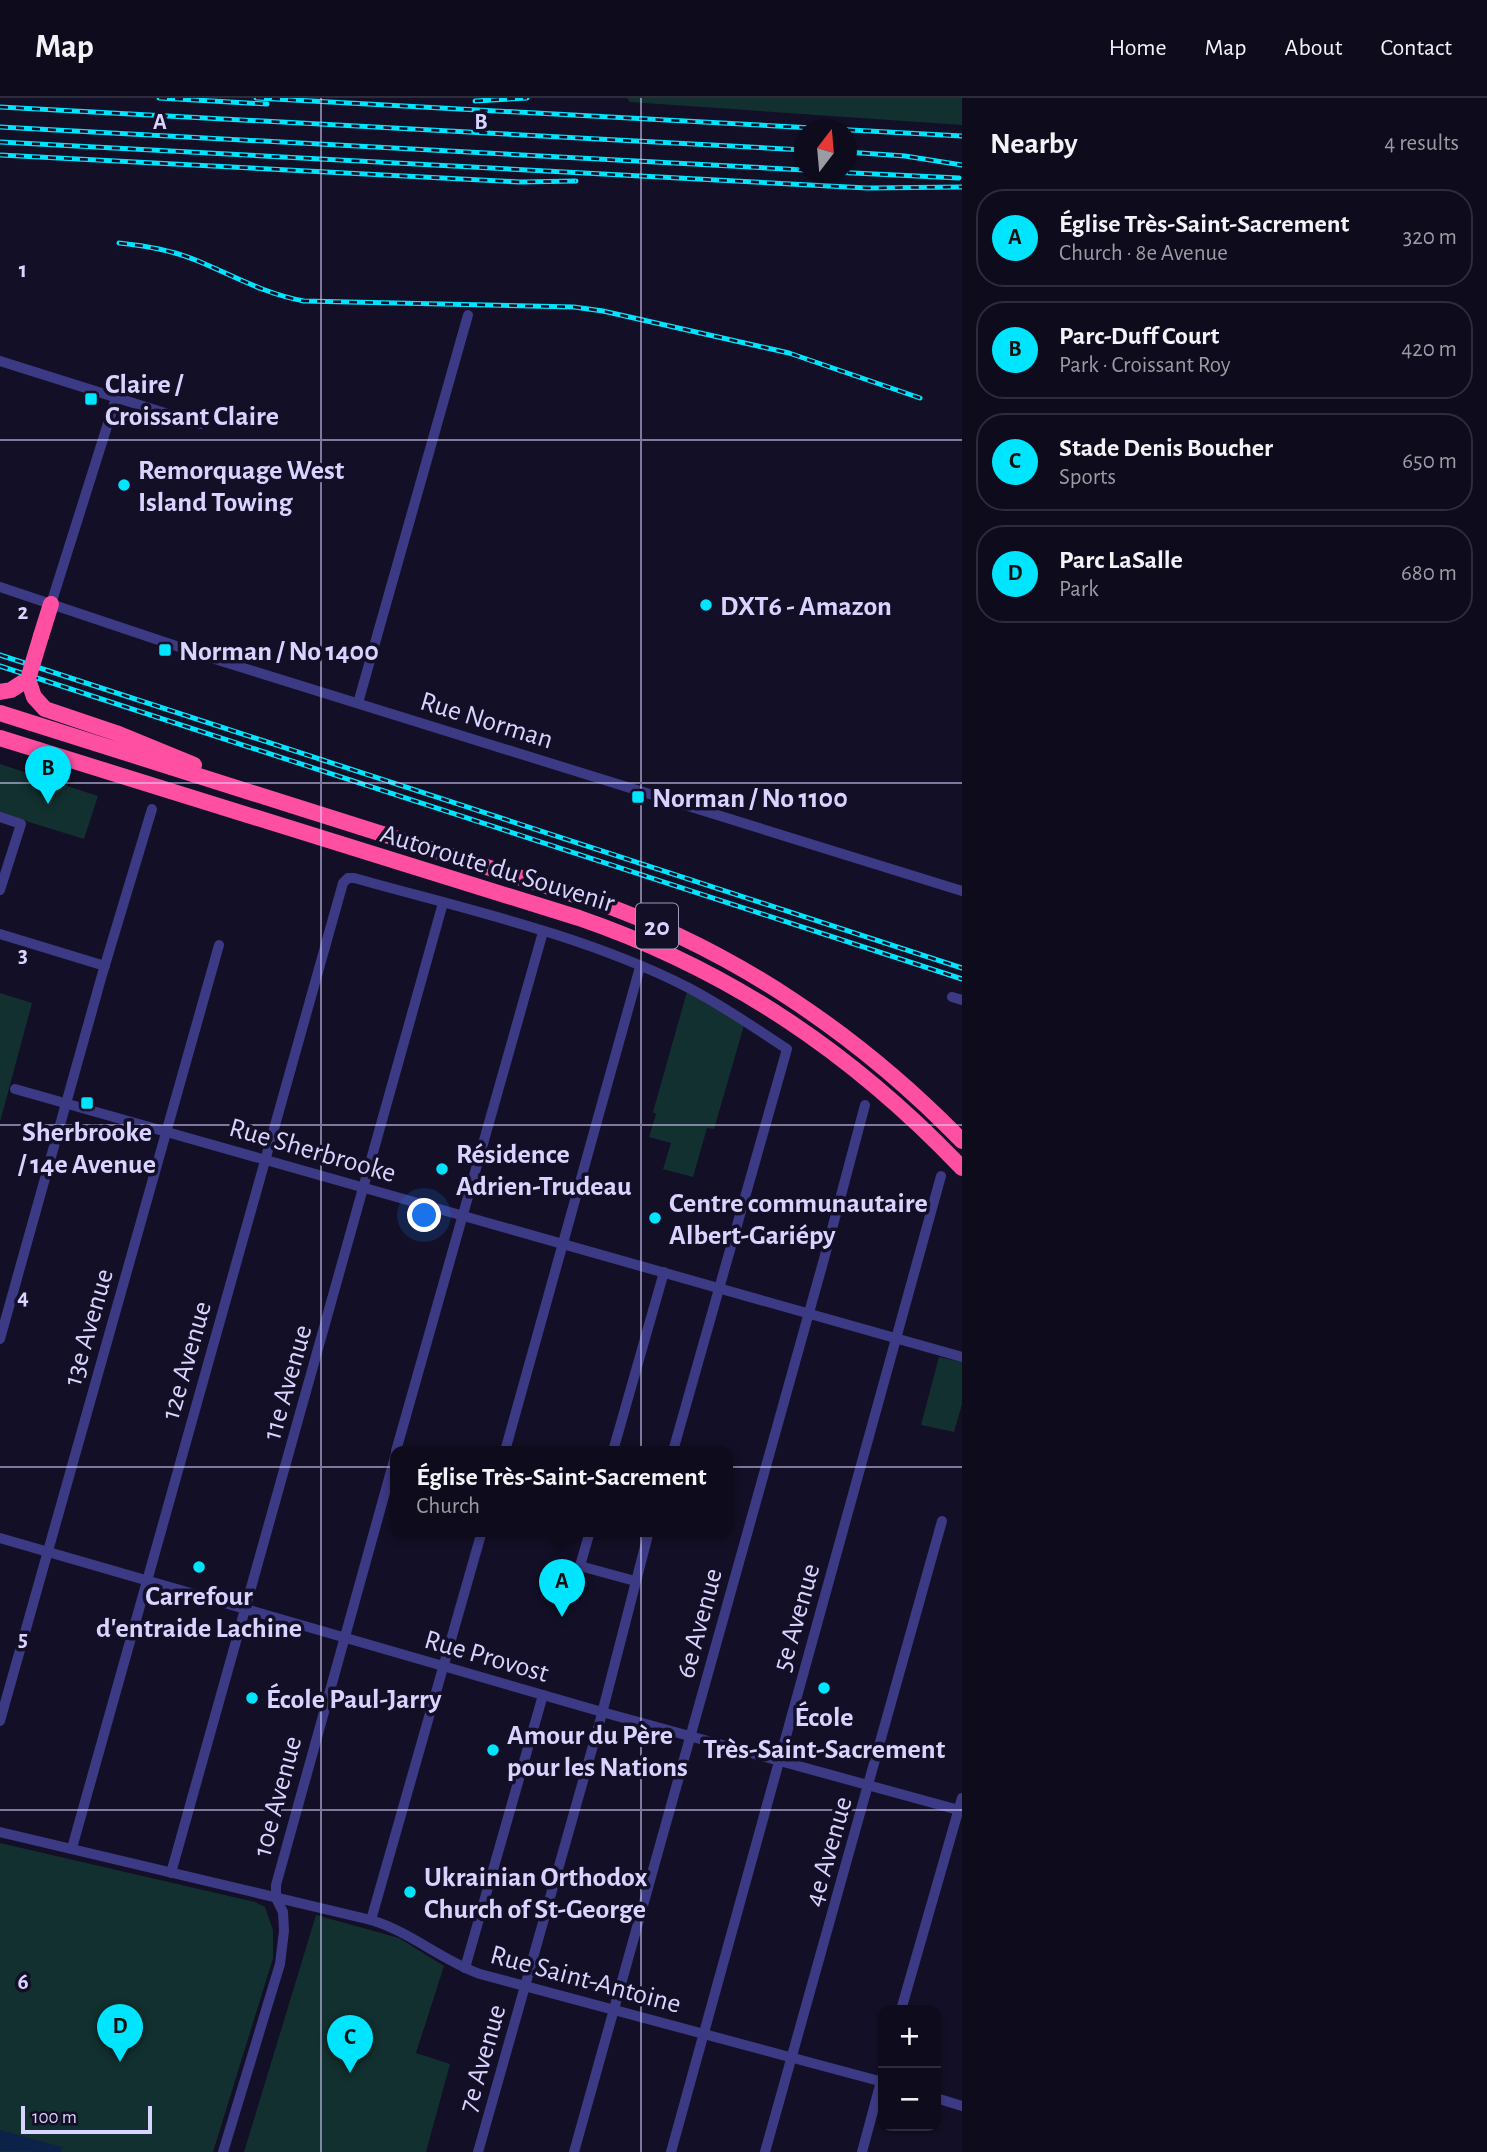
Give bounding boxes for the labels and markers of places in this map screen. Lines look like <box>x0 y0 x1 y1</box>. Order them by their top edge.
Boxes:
place label: Claire / Croissant Claire <box>105 371 279 431</box>
marker: Claire / Croissant Claire <box>83 391 99 407</box>
place label: Remorquage West Island Towing <box>138 457 345 517</box>
marker: Remorquage West Island Towing <box>116 477 132 493</box>
place label: DXT6 - Amazon <box>720 593 892 621</box>
marker: DXT6 - Amazon <box>698 597 714 613</box>
place label: Norman / No 1400 <box>179 638 379 666</box>
marker: Norman / No 1400 <box>157 642 173 658</box>
pin: B <box>25 746 71 804</box>
place label: Norman / No 1100 <box>652 785 848 813</box>
marker: Norman / No 1100 <box>630 789 646 805</box>
marker: Sherbrooke / 14e Avenue <box>79 1095 95 1111</box>
place label: Sherbrooke / 14e Avenue <box>17 1119 156 1179</box>
place label: Résidence Adrien-Trudeau <box>456 1141 632 1201</box>
marker: Résidence Adrien-Trudeau <box>434 1161 450 1177</box>
place label: Centre communautaire Albert-Gariépy <box>669 1190 928 1250</box>
marker: Centre communautaire Albert-Gariépy <box>647 1210 663 1226</box>
marker: Carrefour d'entraide Lachine <box>191 1559 207 1575</box>
pin: A <box>539 1559 585 1617</box>
place label: Carrefour d'entraide Lachine <box>96 1583 302 1643</box>
marker: École Très-Saint-Sacrement <box>816 1680 832 1696</box>
place label: École Paul-Jarry <box>266 1683 442 1714</box>
marker: École Paul-Jarry <box>244 1690 260 1706</box>
place label: École Très-Saint-Sacrement <box>703 1701 946 1764</box>
place label: Amour du Père pour les Nations <box>507 1722 688 1782</box>
marker: Amour du Père pour les Nations <box>485 1742 501 1758</box>
place label: Ukrainian Orthodox Church of St-George <box>424 1864 648 1924</box>
marker: Ukrainian Orthodox Church of St-George <box>402 1884 418 1900</box>
pin: D <box>97 2004 143 2062</box>
pin: C <box>327 2015 373 2073</box>

